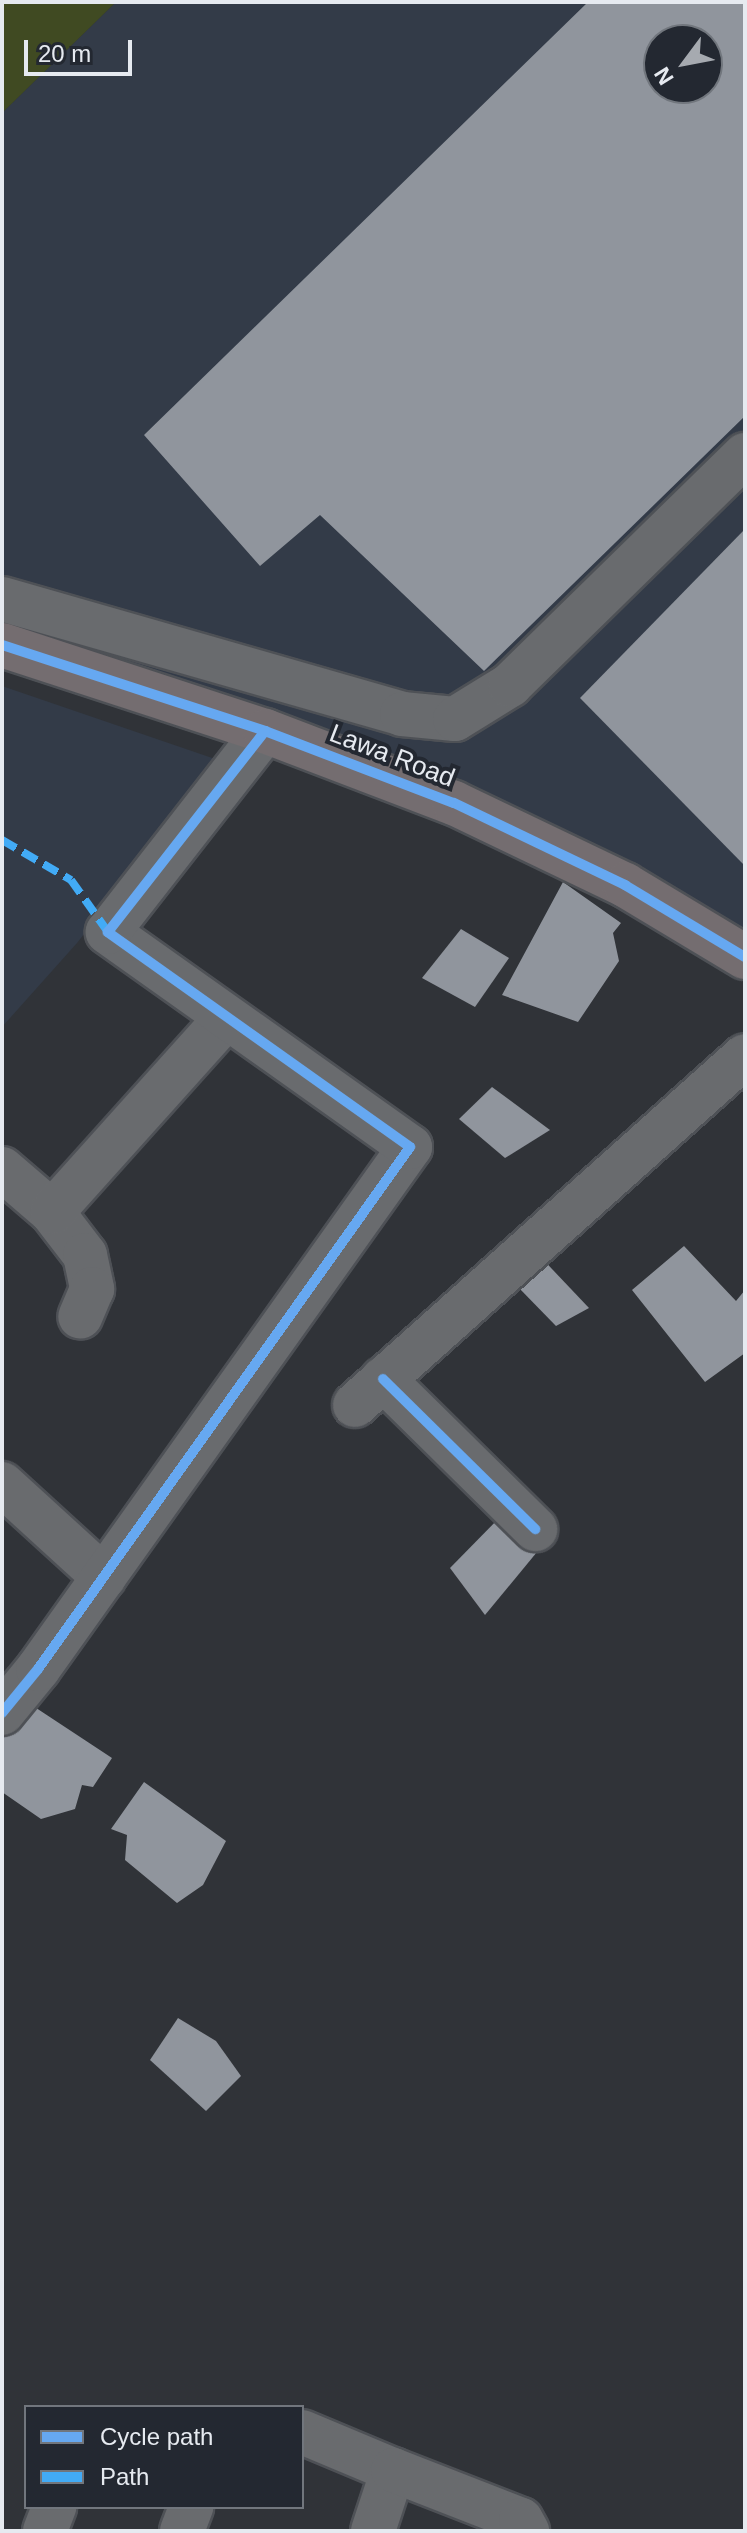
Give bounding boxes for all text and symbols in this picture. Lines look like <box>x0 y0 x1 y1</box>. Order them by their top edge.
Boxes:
scale bar <box>28 24 136 74</box>
north arrow <box>643 24 723 104</box>
text: 20 m <box>38 40 91 67</box>
text: N <box>649 63 679 89</box>
street label: Lawa Road <box>325 718 459 794</box>
legend <box>24 2405 304 2509</box>
text: Cycle path <box>100 2423 213 2450</box>
text: Path <box>100 2463 149 2490</box>

